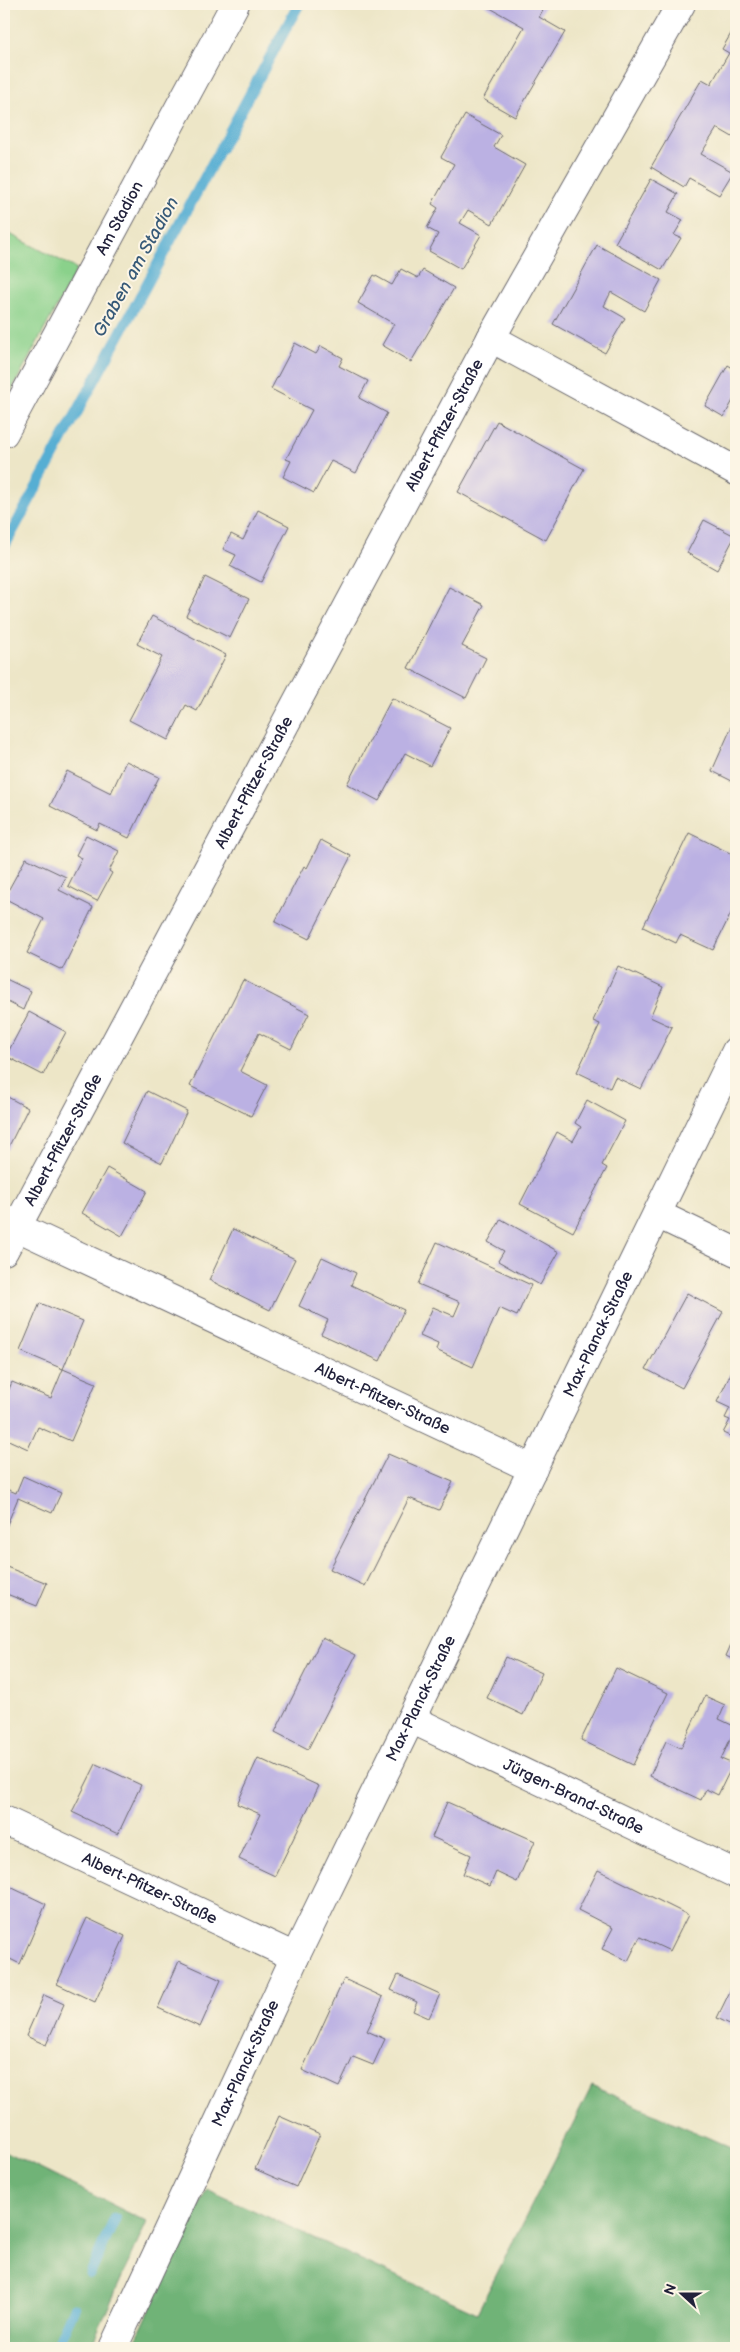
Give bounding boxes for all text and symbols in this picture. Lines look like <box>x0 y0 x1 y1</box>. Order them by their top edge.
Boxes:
street label: Am Stadion <box>92 178 147 258</box>
water label: Graben am Stadion <box>89 193 183 341</box>
street label: Albert-Pfitzer-Straße <box>402 355 488 494</box>
street label: Albert-Pfitzer-Straße <box>211 713 297 852</box>
street label: Albert-Pfitzer-Straße <box>20 1070 107 1209</box>
street label: Max-Planck-Straße <box>560 1268 637 1400</box>
street label: Albert-Pfitzer-Straße <box>312 1359 454 1438</box>
street label: Max-Planck-Straße <box>382 1632 460 1764</box>
street label: Jürgen-Brand-Straße <box>500 1755 647 1838</box>
street label: Albert-Pfitzer-Straße <box>79 1849 221 1929</box>
street label: Max-Planck-Straße <box>208 1996 283 2130</box>
north arrow <box>658 2270 708 2320</box>
text: N <box>661 2282 680 2297</box>

